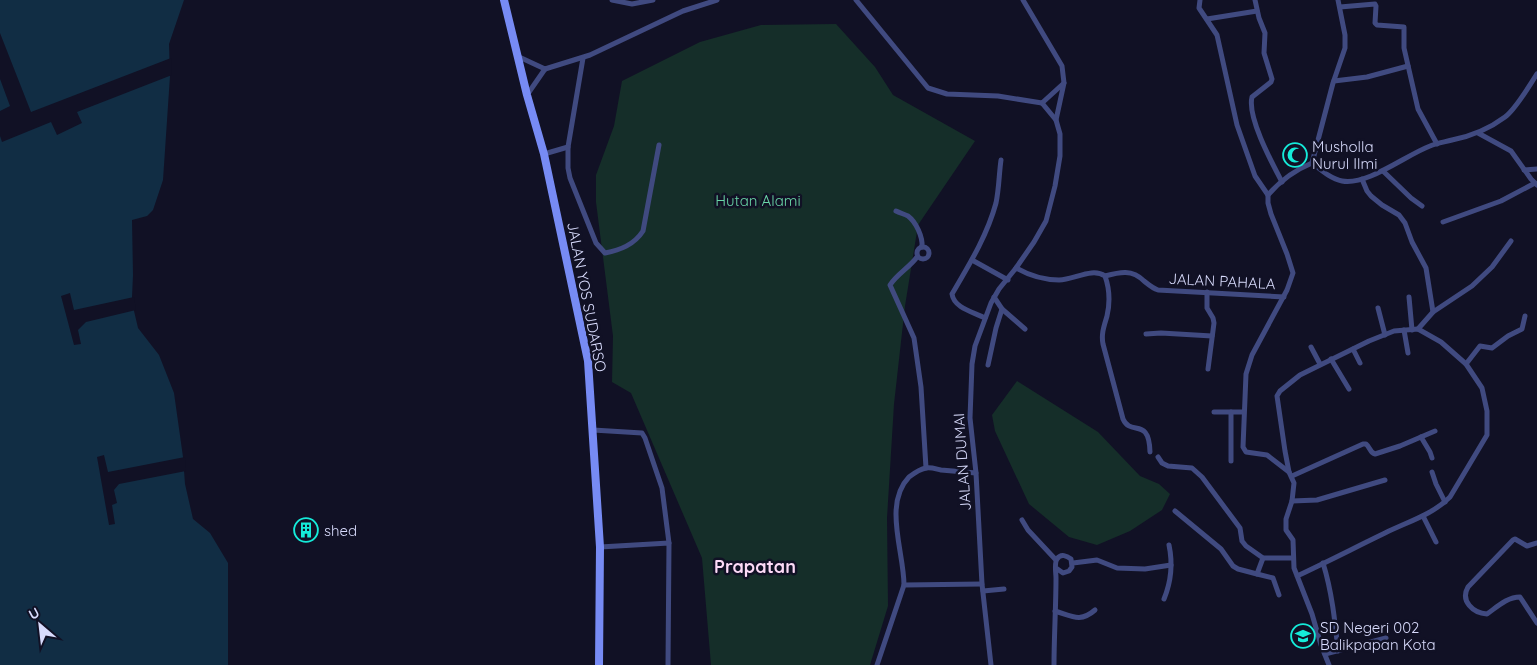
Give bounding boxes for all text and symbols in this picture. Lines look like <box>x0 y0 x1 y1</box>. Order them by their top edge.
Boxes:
place label: Musholla Nurul Ilmi <box>1312 137 1377 173</box>
mosque icon: Musholla Nurul Ilmi <box>1282 142 1308 168</box>
park label: Hutan Alami <box>715 191 801 210</box>
street label: JALAN YOS SUDARSO <box>563 220 611 374</box>
street label: JALAN PAHALA <box>1168 269 1276 293</box>
street label: JALAN DUMAI <box>949 412 975 512</box>
building icon: shed <box>293 517 319 543</box>
place label: shed <box>324 521 357 540</box>
district label: Prapatan <box>714 555 796 578</box>
north arrow <box>15 600 65 650</box>
text: U <box>25 603 42 624</box>
place label: SD Negeri 002 Balikpapan Kota <box>1320 618 1436 654</box>
school or university icon: SD Negeri 002 Balikpapan Kota <box>1290 623 1316 649</box>

